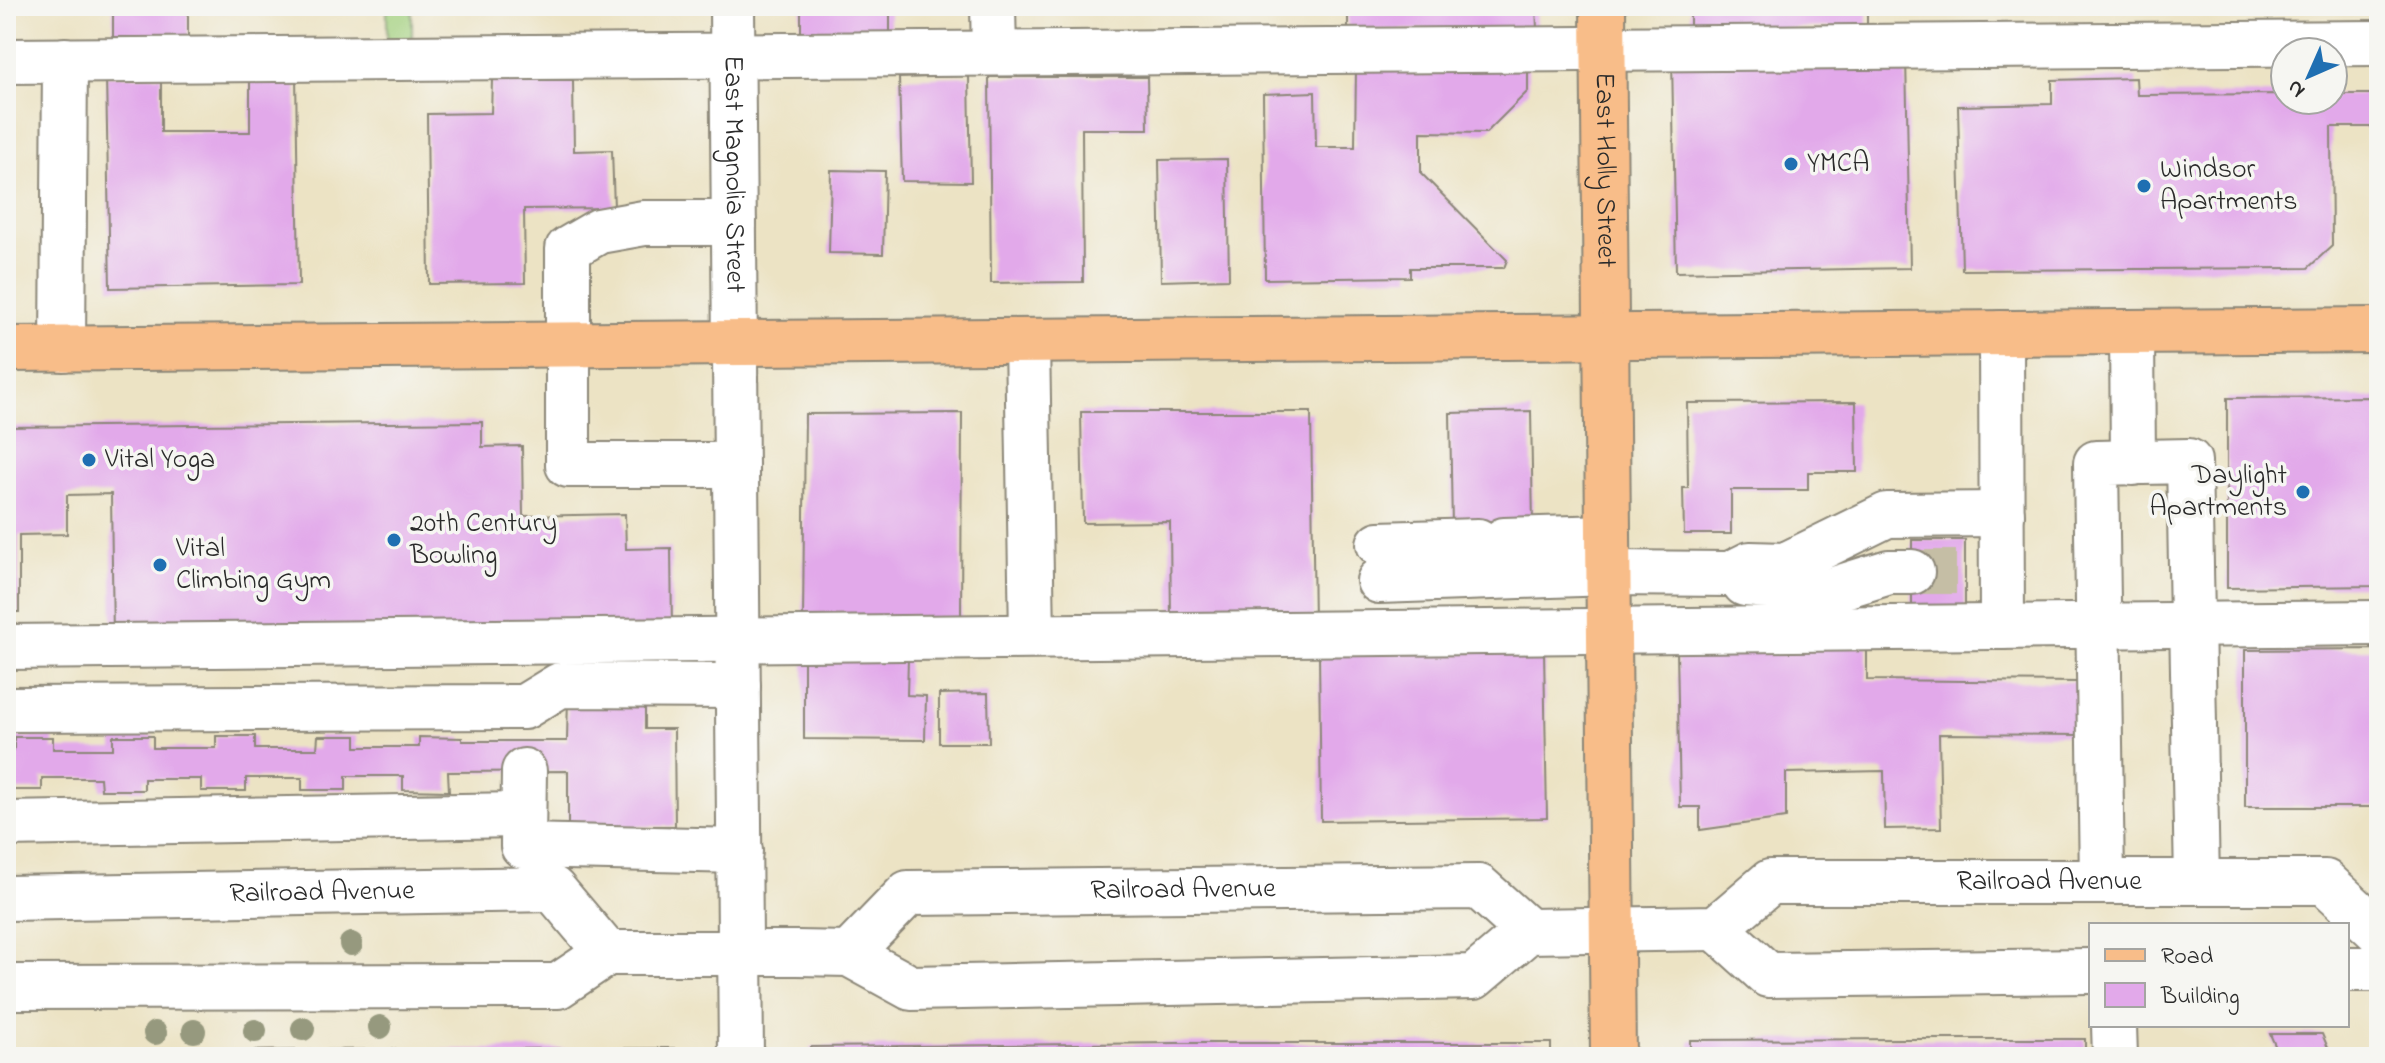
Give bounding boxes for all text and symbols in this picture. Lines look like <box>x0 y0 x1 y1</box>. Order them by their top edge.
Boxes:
north arrow <box>2269 36 2349 116</box>
street label: East Magnolia Street <box>712 55 755 293</box>
text: N <box>2280 71 2314 105</box>
street label: East Holly Street <box>1583 72 1626 268</box>
place label: YMCA <box>1807 144 1869 185</box>
place label: Windsor Apartments <box>2160 150 2297 223</box>
marker: YMCA <box>1782 155 1800 173</box>
marker: Windsor Apartments <box>2135 177 2153 195</box>
place label: Vital Yoga <box>104 440 215 481</box>
marker: Vital Yoga <box>80 451 98 469</box>
place label: Daylight Apartments <box>2150 456 2287 529</box>
marker: Daylight Apartments <box>2294 483 2312 501</box>
place label: 20th Century Bowling <box>409 504 557 577</box>
place label: Vital Climbing Gym <box>175 529 331 602</box>
marker: 20th Century Bowling <box>385 531 403 549</box>
marker: Vital Climbing Gym <box>151 556 169 574</box>
street label: Railroad Avenue <box>1957 862 2142 903</box>
street label: Railroad Avenue <box>1090 869 1276 912</box>
street label: Railroad Avenue <box>229 871 415 915</box>
legend <box>2089 923 2349 1027</box>
text: Road <box>2161 940 2214 975</box>
text: Building <box>2160 980 2240 1015</box>

